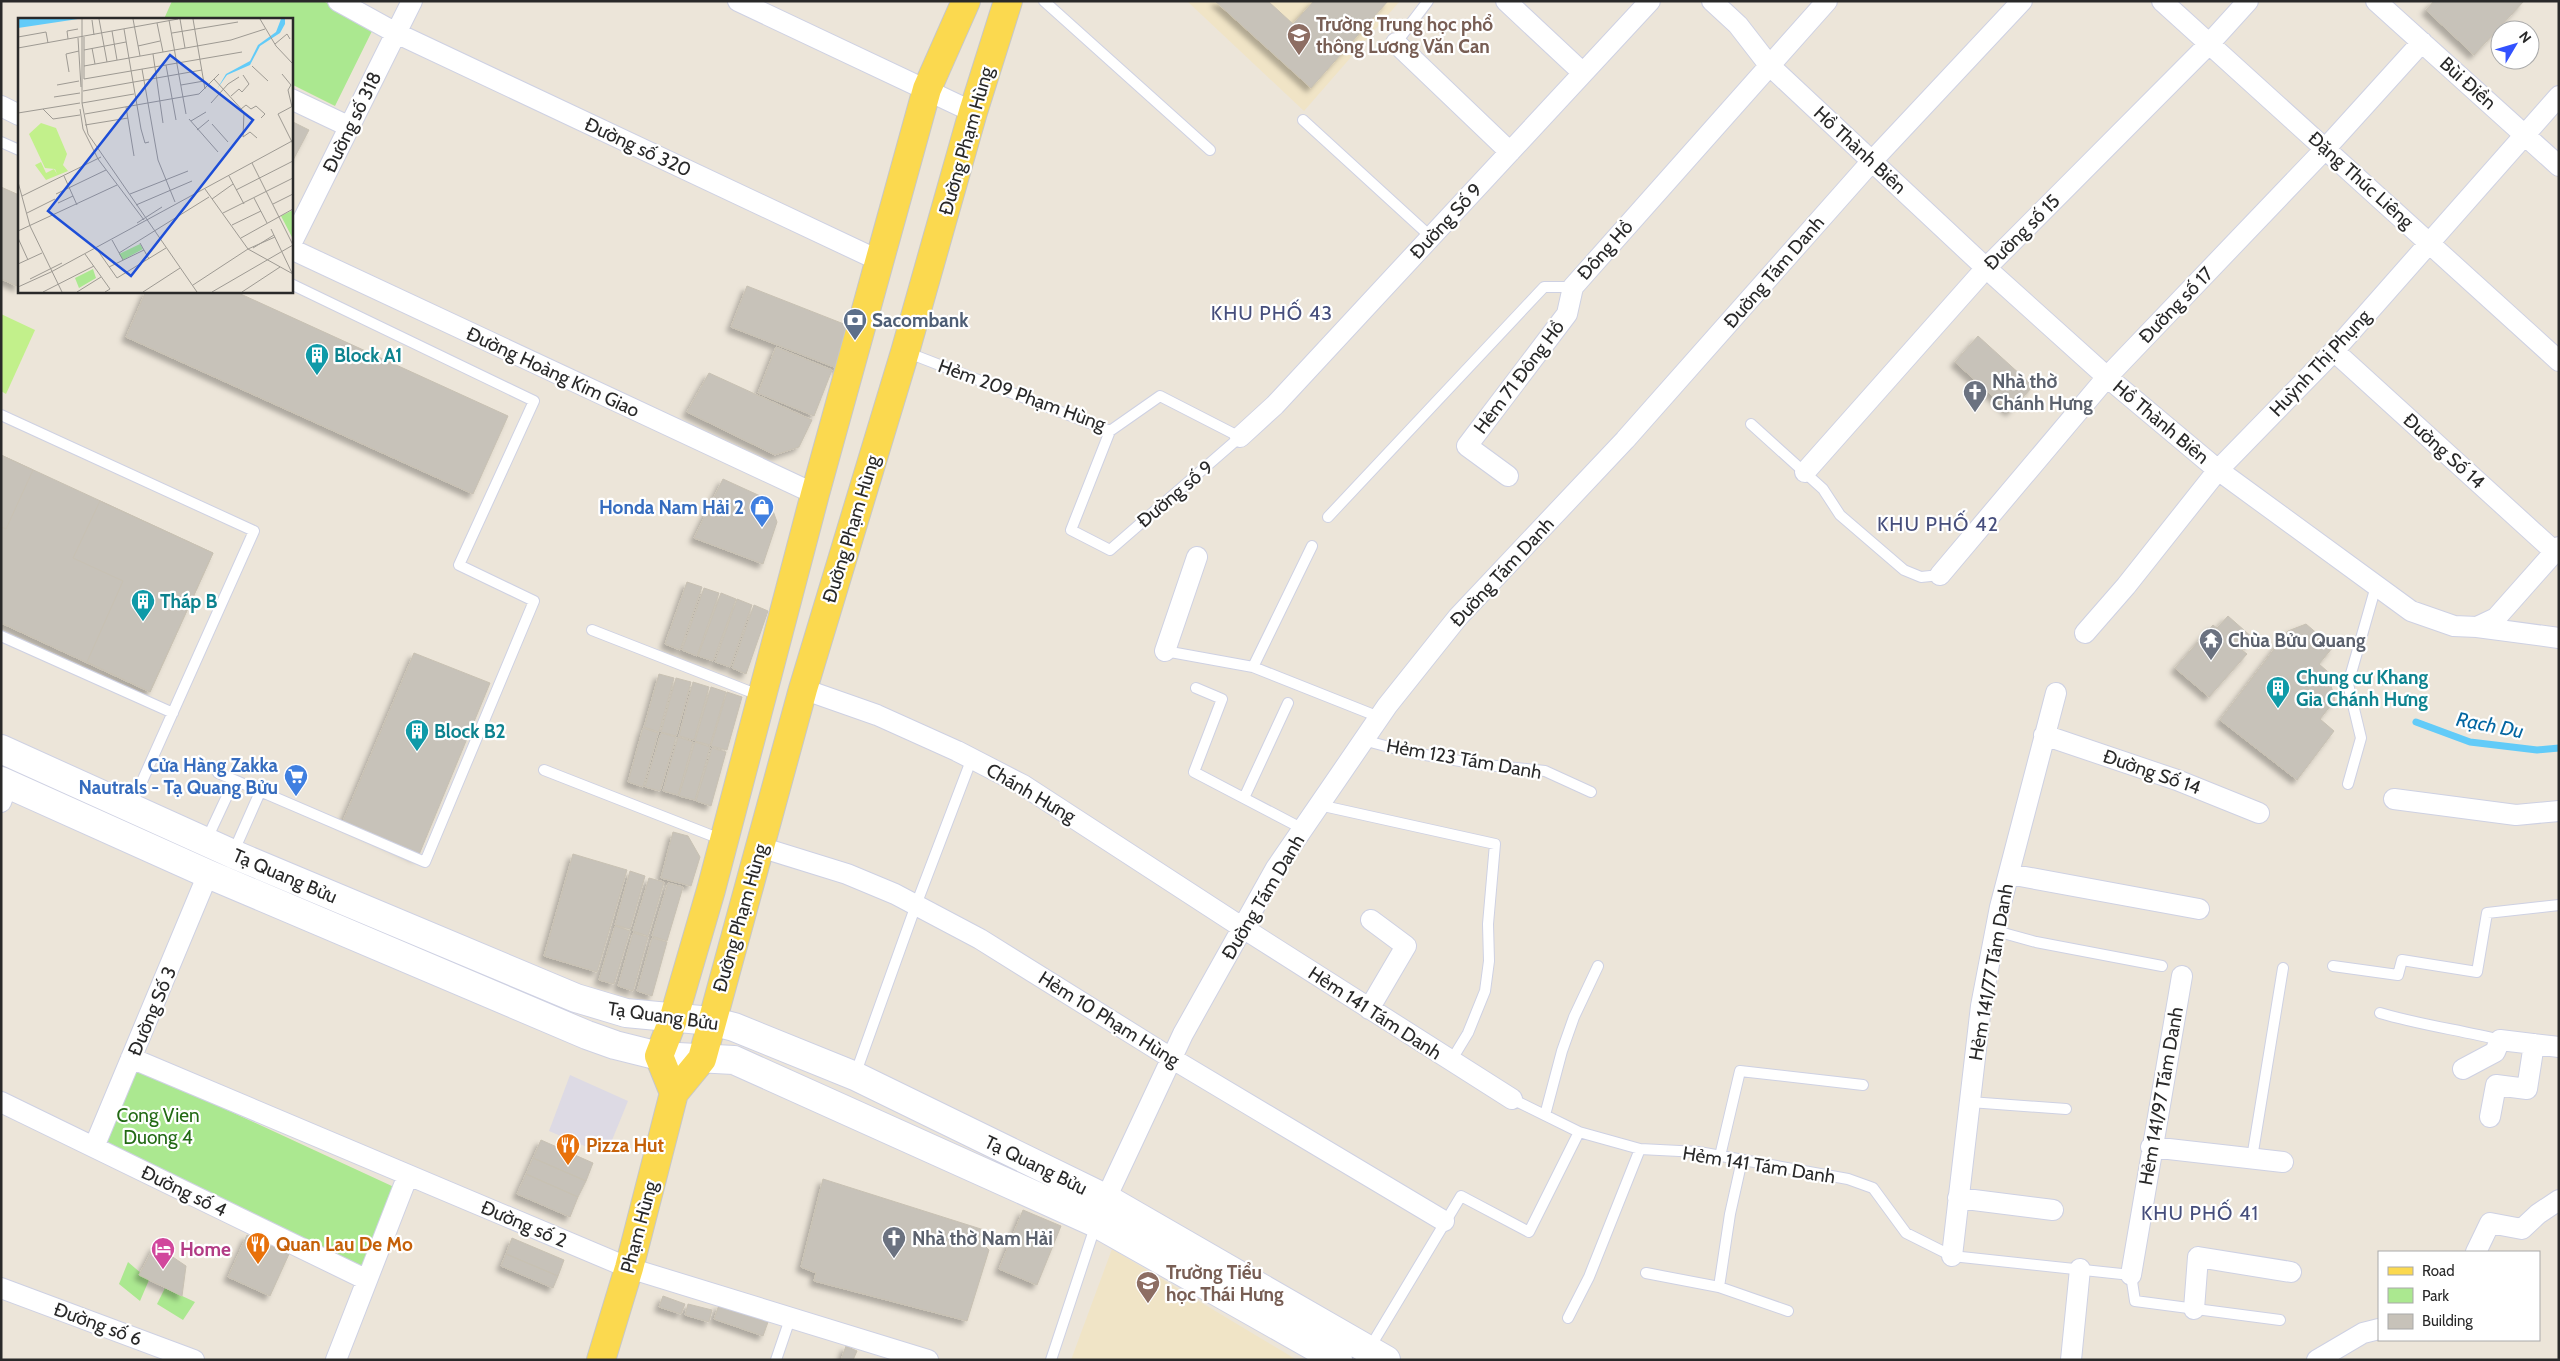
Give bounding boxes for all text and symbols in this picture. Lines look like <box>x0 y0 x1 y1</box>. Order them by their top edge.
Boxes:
place label: Trường Trung học phổ thông Lương Văn Can <box>1316 13 1493 58</box>
inset map <box>18 18 292 292</box>
north arrow <box>2490 20 2540 70</box>
school or university icon: Trường Trung học phổ thông Lương Văn Can <box>1286 22 1312 56</box>
text: N <box>2515 28 2535 46</box>
street label: Bùi Điền <box>2435 52 2501 114</box>
street label: Đường Phạm Hùng <box>934 64 998 218</box>
street label: Đường số 318 <box>318 68 386 176</box>
street label: Hồ Thành Biên <box>1809 101 1911 199</box>
street label: Đường số 320 <box>581 112 695 182</box>
street label: Đặng Thúc Liêng <box>2304 127 2419 234</box>
street label: Đường Số 9 <box>1405 178 1487 264</box>
street label: Đường số 15 <box>1979 189 2065 275</box>
street label: Đường Tám Danh <box>1719 211 1829 333</box>
street label: Đông Hồ <box>1572 215 1638 285</box>
street label: Đường số 17 <box>2134 262 2218 348</box>
district label: KHU PHỐ 43 <box>1211 299 1333 325</box>
street label: Huỳnh Thị Phụng <box>2265 304 2376 421</box>
bank icon: Sacombank <box>842 307 868 341</box>
place label: Sacombank <box>872 309 969 332</box>
street label: Hẻm 71 Đông Hồ <box>1469 316 1569 438</box>
street label: Đường Hoàng Kim Giao <box>463 322 643 422</box>
building icon: Block A1 <box>304 342 330 376</box>
place label: Block A1 <box>334 344 402 367</box>
street label: Hẻm 209 Phạm Hùng <box>935 354 1109 436</box>
place label: Nhà thờ Chánh Hưng <box>1992 370 2093 415</box>
street label: Hồ Thành Biên <box>2108 375 2214 469</box>
church icon: Nhà thờ Chánh Hưng <box>1962 379 1988 413</box>
street label: Đường Số 14 <box>2399 408 2489 494</box>
street label: Đường Phạm Hùng <box>818 452 885 606</box>
street label: Đường số 9 <box>1132 456 1218 532</box>
shop icon: Honda Nam Hải 2 <box>749 494 775 528</box>
place label: Honda Nam Hải 2 <box>599 496 744 519</box>
district label: KHU PHỐ 42 <box>1877 510 1999 536</box>
street label: Đường Tám Danh <box>1445 512 1559 632</box>
building icon: Tháp B <box>130 588 156 622</box>
place label: Tháp B <box>160 590 218 613</box>
temple icon: Chùa Bửu Quang <box>2198 627 2224 661</box>
place label: Chùa Bửu Quang <box>2228 629 2366 652</box>
place label: Chung cư Khang Gia Chánh Hưng <box>2296 666 2428 711</box>
building icon: Chung cư Khang Gia Chánh Hưng <box>2265 675 2291 709</box>
water label: Rạch Du <box>2454 707 2526 743</box>
building icon: Block B2 <box>404 718 430 752</box>
place label: Block B2 <box>434 720 506 743</box>
street label: Hẻm 123 Tám Danh <box>1385 734 1543 784</box>
street label: Đường Số 14 <box>2100 745 2204 799</box>
place label: Cửa Hàng Zakka Nautrals - Tạ Quang Bửu <box>79 754 279 799</box>
street label: Chánh Hưng <box>982 758 1080 828</box>
supermarket icon: Cửa Hàng Zakka Nautrals - Tạ Quang Bửu <box>283 763 309 797</box>
street label: Đường Tám Danh <box>1217 830 1309 964</box>
street label: Đường Phạm Hùng <box>708 841 772 995</box>
street label: Tạ Quang Bửu <box>229 844 341 908</box>
street label: Hẻm 141/77 Tám Danh <box>1964 882 2018 1062</box>
street label: Hẻm 141 Tám Danh <box>1304 961 1446 1065</box>
street label: Đường Số 3 <box>123 963 181 1059</box>
street label: Hẻm 10 Phạm Hùng <box>1034 966 1184 1072</box>
street label: Tạ Quang Bửu <box>606 997 720 1035</box>
street label: Hẻm 141/97 Tám Danh <box>2134 1005 2188 1187</box>
park label: Cong Vien Duong 4 <box>116 1104 200 1149</box>
street label: Tạ Quang Bửu <box>981 1130 1091 1200</box>
restaurant icon: Pizza Hut <box>555 1132 581 1166</box>
place label: Pizza Hut <box>586 1134 665 1157</box>
street label: Hẻm 141 Tám Danh <box>1681 1142 1837 1188</box>
street label: Đường số 4 <box>138 1160 230 1222</box>
street label: Phạm Hùng <box>616 1178 662 1276</box>
street label: Đường số 2 <box>478 1196 570 1252</box>
district label: KHU PHỐ 41 <box>2141 1199 2259 1225</box>
church icon: Nhà thờ Nam Hải <box>881 1225 907 1259</box>
place label: Nhà thờ Nam Hải <box>912 1227 1053 1250</box>
restaurant icon: Quan Lau De Mo <box>245 1231 271 1265</box>
place label: Quan Lau De Mo <box>276 1233 413 1256</box>
hotel icon: Home <box>150 1236 176 1270</box>
place label: Home <box>180 1238 231 1261</box>
legend <box>2378 1251 2540 1341</box>
place label: Trường Tiểu học Thái Hưng <box>1166 1261 1284 1306</box>
text: Road <box>2422 1262 2455 1280</box>
school or university icon: Trường Tiểu học Thái Hưng <box>1135 1270 1161 1304</box>
text: Park <box>2422 1287 2449 1305</box>
street label: Đường số 6 <box>51 1297 145 1351</box>
text: Building <box>2422 1312 2473 1330</box>

